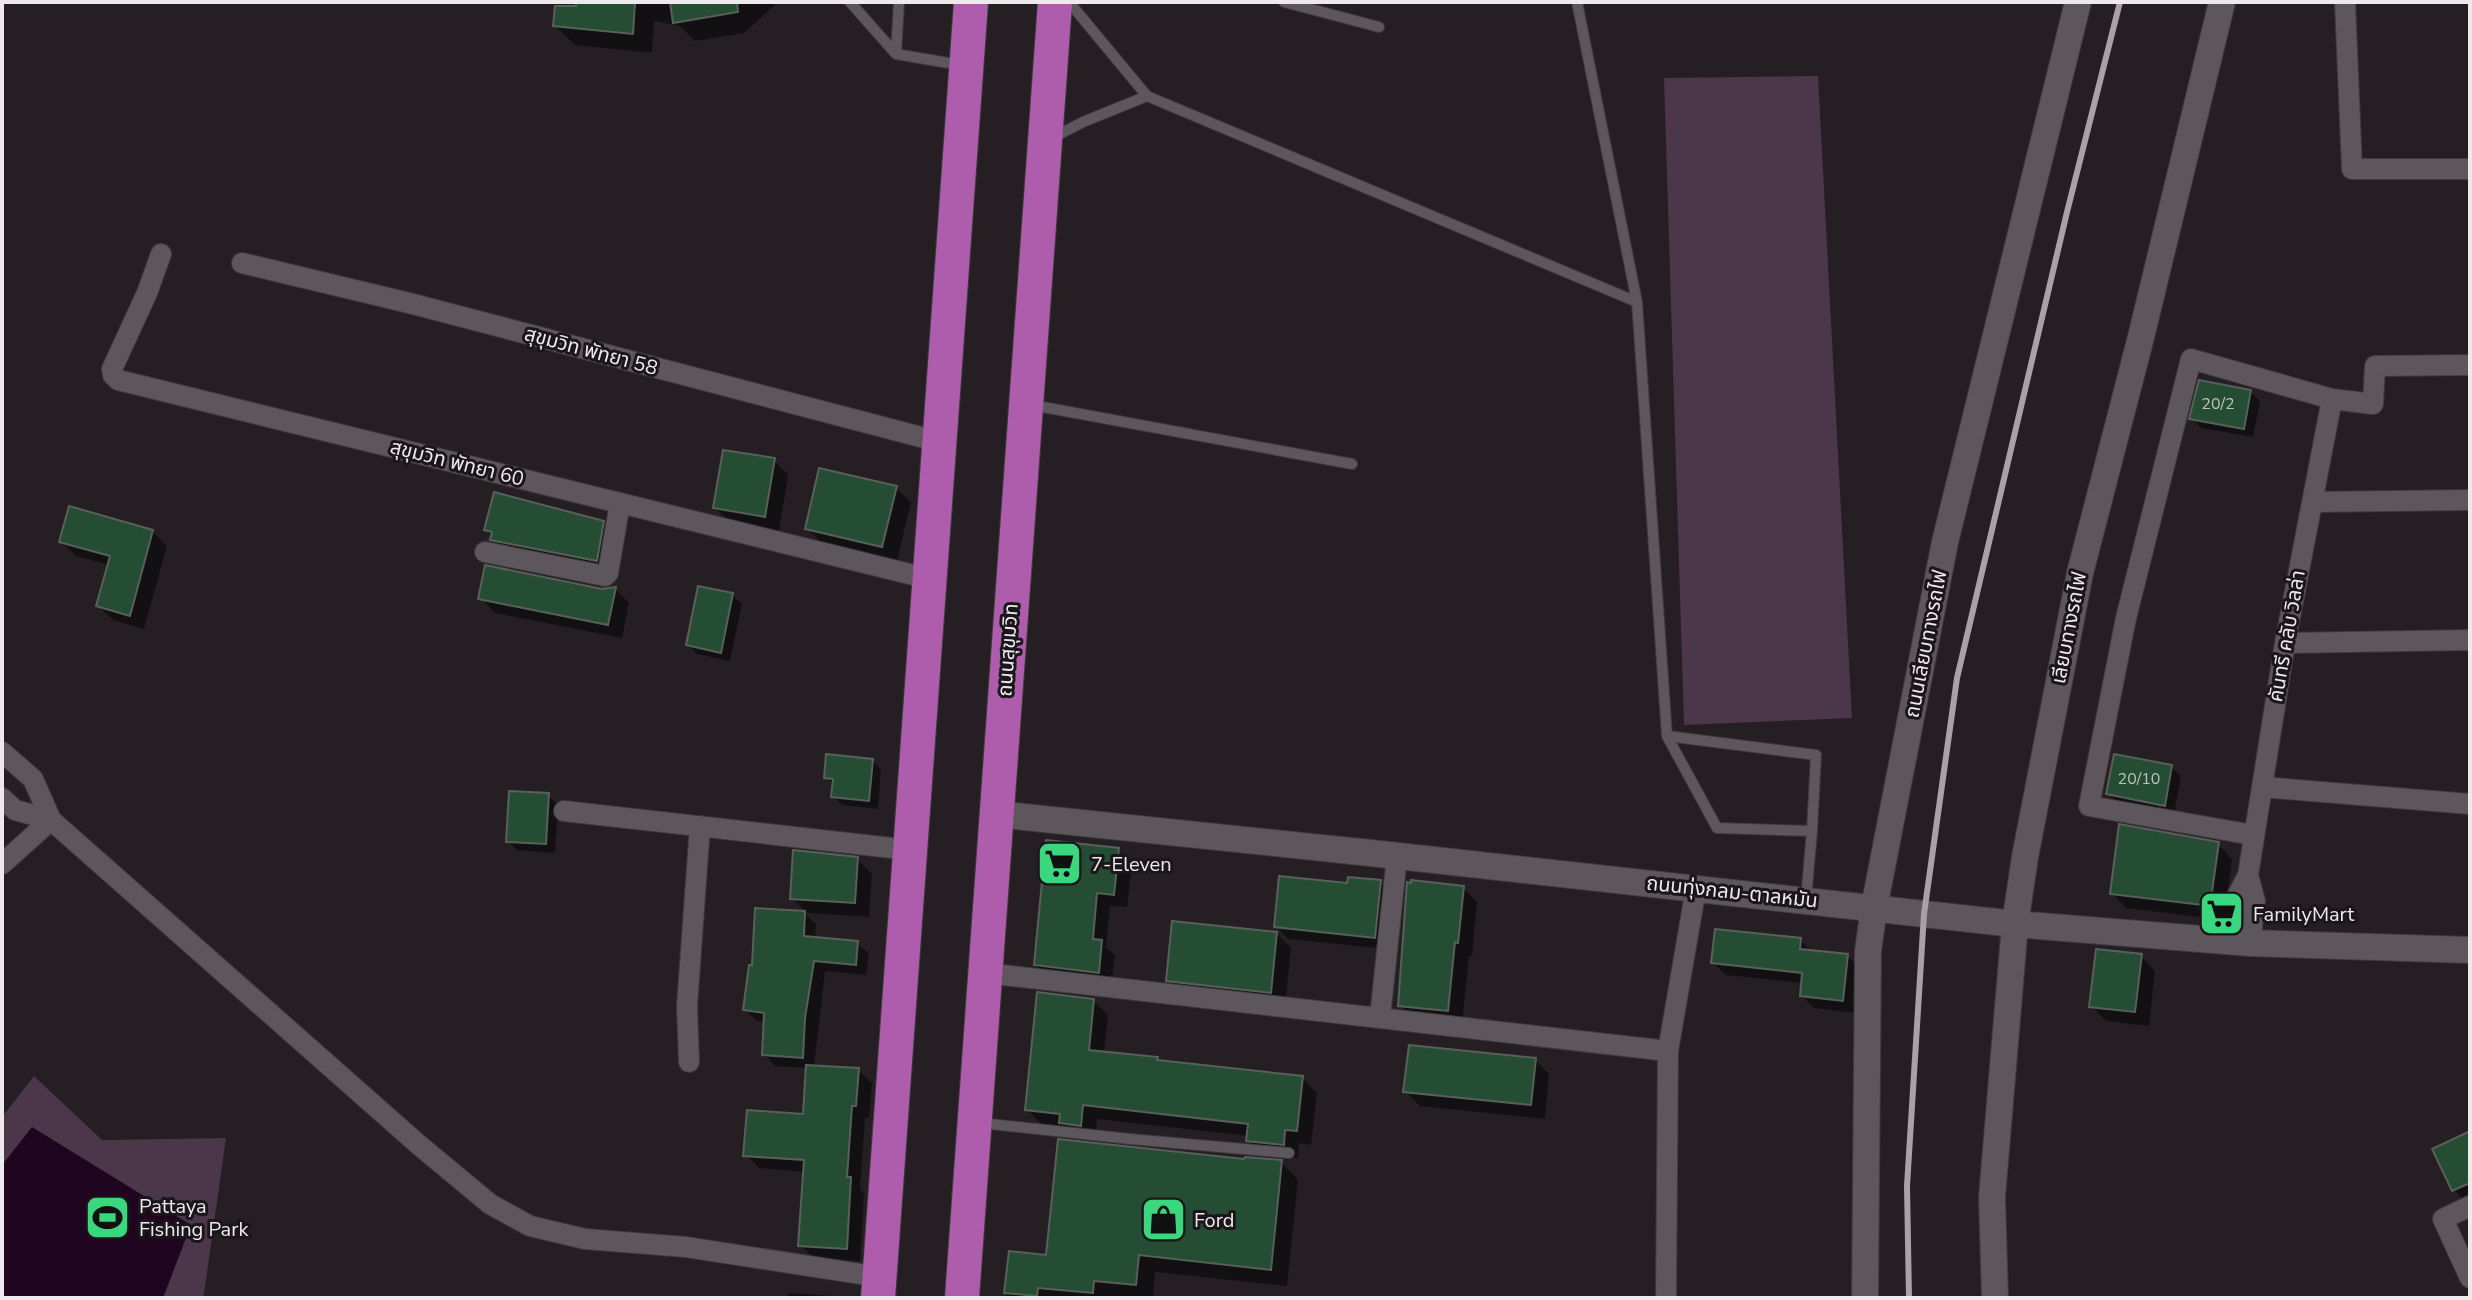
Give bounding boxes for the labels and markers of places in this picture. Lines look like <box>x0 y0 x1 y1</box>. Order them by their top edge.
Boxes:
supermarket icon: 7-Eleven <box>1036 840 1084 888</box>
place label: 7-Eleven <box>1091 851 1172 878</box>
supermarket icon: FamilyMart <box>2198 890 2246 938</box>
place label: FamilyMart <box>2253 901 2355 928</box>
sports icon: Pattaya Fishing Park <box>84 1193 132 1241</box>
place label: Pattaya Fishing Park <box>139 1193 249 1243</box>
shop icon: Ford <box>1139 1196 1187 1244</box>
place label: Ford <box>1194 1207 1234 1234</box>

